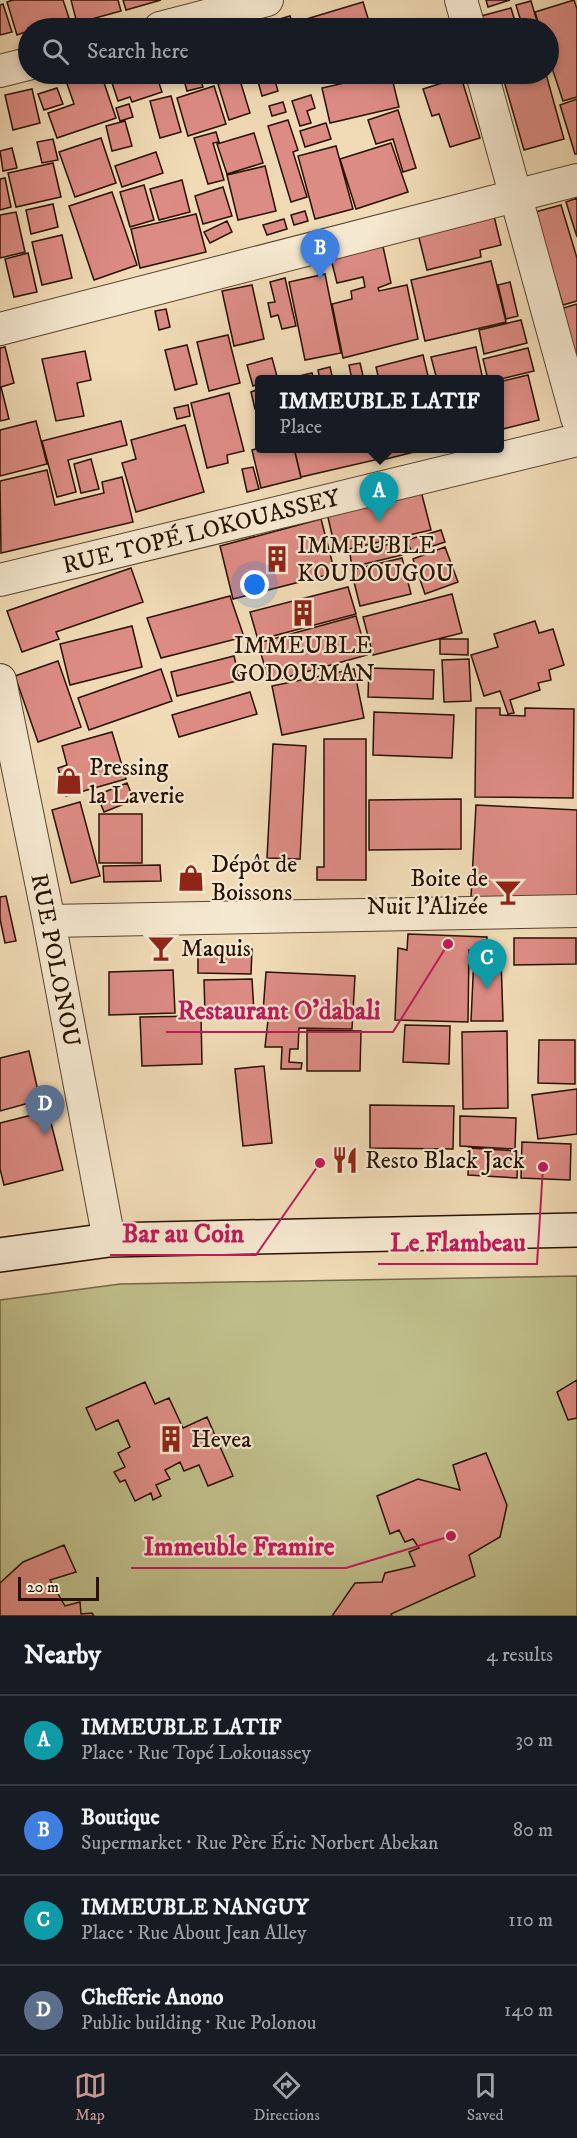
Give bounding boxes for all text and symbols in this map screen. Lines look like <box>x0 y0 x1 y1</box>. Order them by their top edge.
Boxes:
search box <box>18 18 559 84</box>
icon: search <box>39 35 72 68</box>
text: Search here <box>87 38 189 65</box>
pin: B <box>300 230 340 279</box>
popup <box>255 375 504 453</box>
text: IMMEUBLE LATIF <box>279 388 480 415</box>
text: Place <box>279 415 322 440</box>
pin: A <box>360 472 398 522</box>
street label: RUE TOPÉ LOKOUASSEY <box>59 483 344 581</box>
place label: IMMEUBLE KOUDOUGOU <box>297 531 454 589</box>
building icon: IMMEUBLE KOUDOUGOU <box>262 544 292 574</box>
your location <box>240 570 269 599</box>
building icon: IMMEUBLE GODOUMAN <box>288 598 318 628</box>
place label: IMMEUBLE GODOUMAN <box>231 631 375 689</box>
place label: Pressing la Laverie <box>89 753 185 811</box>
shop icon: Pressing la Laverie <box>54 766 84 796</box>
place label: Dépôt de Boissons <box>211 850 297 908</box>
shop icon: Dépôt de Boissons <box>176 863 206 893</box>
place label: Boite de Nuit l'Alizée <box>367 864 488 922</box>
street label: RUE POLONOU <box>24 871 87 1049</box>
bar icon: Boite de Nuit l'Alizée <box>493 877 523 907</box>
bar icon: Maquis <box>146 933 176 963</box>
place label: Maquis <box>181 934 251 964</box>
pin: C <box>468 940 506 989</box>
callout: Restaurant O'dabali <box>166 988 393 1032</box>
text: Restaurant O'dabali <box>177 995 381 1028</box>
pin: D <box>26 1086 64 1135</box>
restaurant icon: Resto Black Jack <box>330 1145 360 1175</box>
place label: Resto Black Jack <box>365 1146 525 1176</box>
callout: Bar au Coin <box>110 1211 256 1255</box>
text: Bar au Coin <box>122 1218 244 1251</box>
callout: Le Flambeau <box>378 1220 537 1264</box>
text: Le Flambeau <box>390 1227 526 1260</box>
building icon: Hevea <box>156 1424 186 1454</box>
place label: Hevea <box>191 1425 252 1455</box>
callout: Immeuble Framire <box>131 1524 346 1568</box>
text: Immeuble Framire <box>143 1531 335 1564</box>
scale bar <box>18 1574 99 1602</box>
text: 20 m <box>27 1577 59 1597</box>
text: Nearby <box>24 1639 101 1672</box>
text: 4 results <box>486 1643 553 1668</box>
text: IMMEUBLE LATIF <box>81 1714 282 1741</box>
text: A <box>37 1728 50 1753</box>
text: 30 m <box>515 1728 553 1753</box>
text: Place · Rue Topé Lokouassey <box>81 1741 311 1766</box>
text: Boutique <box>81 1804 160 1831</box>
text: B <box>37 1818 50 1843</box>
text: 80 m <box>513 1818 553 1843</box>
text: Supermarket · Rue Père Éric Norbert Abekan <box>81 1831 439 1856</box>
text: IMMEUBLE NANGUY <box>81 1894 309 1921</box>
text: C <box>37 1908 50 1933</box>
text: 110 m <box>508 1908 553 1933</box>
text: Place · Rue About Jean Alley <box>81 1921 307 1946</box>
text: Chefferie Anono <box>81 1984 224 2011</box>
text: D <box>36 1998 51 2023</box>
text: 140 m <box>504 1998 553 2023</box>
text: Public building · Rue Polonou <box>81 2011 316 2036</box>
tab: Map <box>74 2069 107 2125</box>
tab: Directions <box>254 2069 320 2125</box>
tab: Saved <box>467 2069 504 2125</box>

